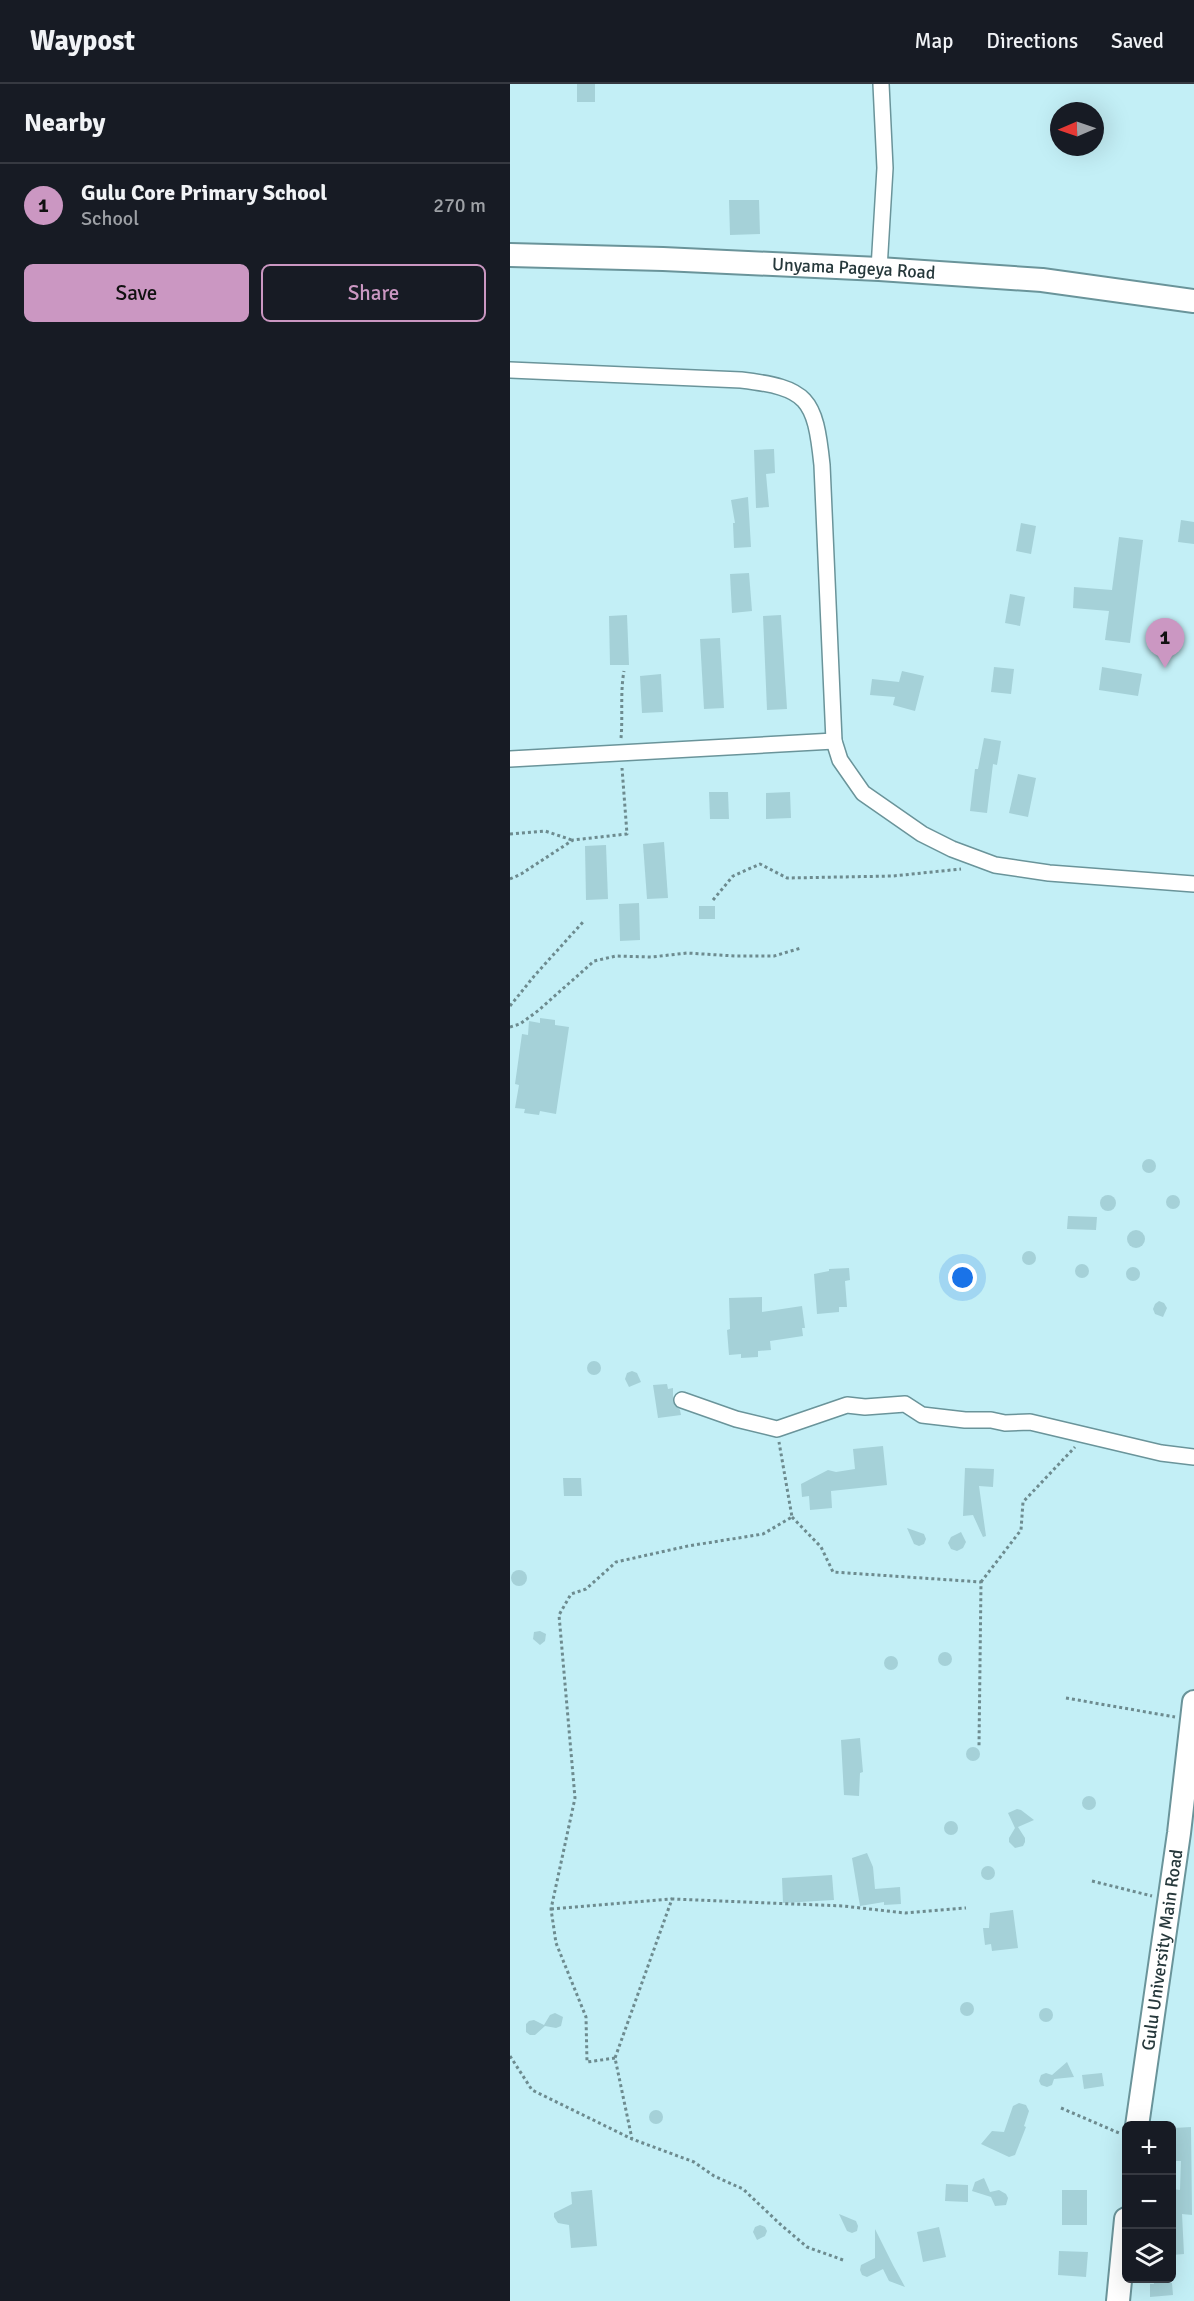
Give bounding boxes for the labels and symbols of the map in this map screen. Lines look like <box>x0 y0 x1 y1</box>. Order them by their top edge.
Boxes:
north arrow <box>1050 102 1104 156</box>
street label: Unyama Pageya Road <box>772 253 936 284</box>
pin: 1 <box>1146 618 1184 668</box>
your location <box>948 1263 977 1292</box>
street label: Gulu University Main Road <box>1137 1848 1188 2052</box>

